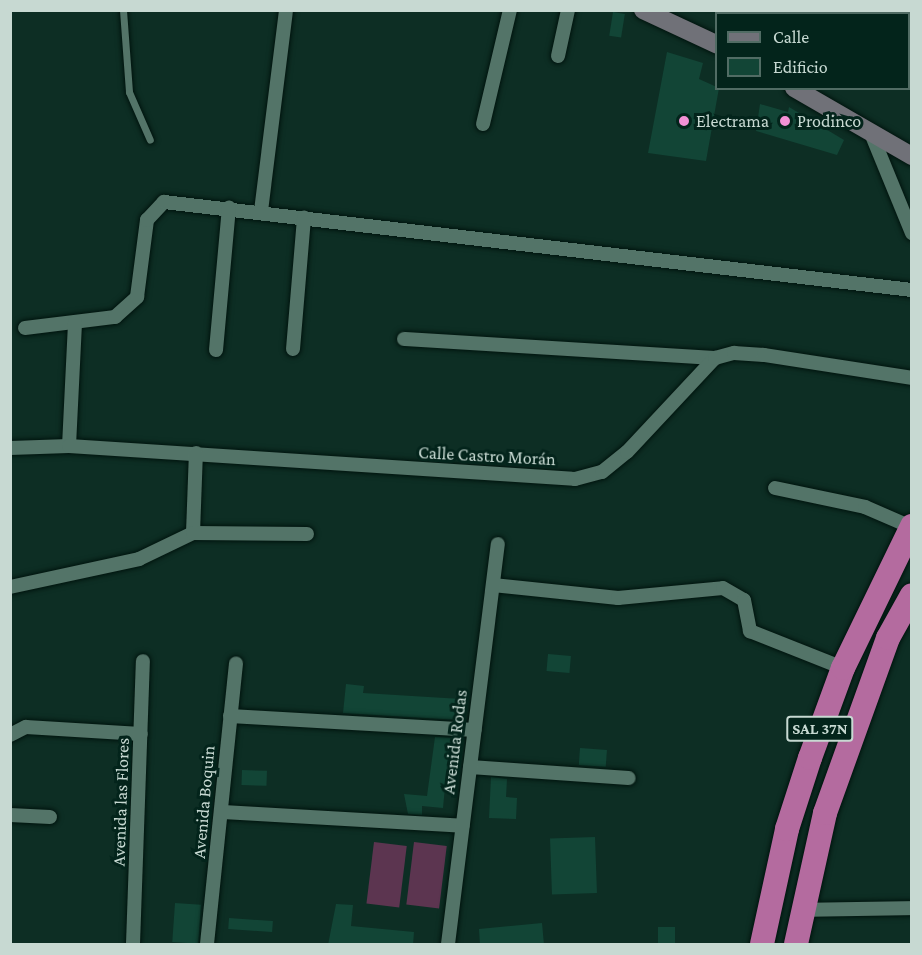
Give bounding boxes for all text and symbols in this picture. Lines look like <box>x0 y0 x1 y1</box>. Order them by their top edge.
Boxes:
legend <box>715 12 910 90</box>
text: Calle <box>773 27 809 47</box>
text: Edificio <box>773 57 828 77</box>
place label: Electrama <box>696 110 769 132</box>
place label: Prodinco <box>797 110 861 132</box>
marker: Electrama <box>677 114 691 128</box>
marker: Prodinco <box>778 114 792 128</box>
street label: Calle Castro Morán <box>418 442 556 470</box>
street label: Avenida Rodas <box>438 689 472 795</box>
road number: SAL 37N <box>786 716 854 742</box>
street label: Avenida las Flores <box>108 737 134 867</box>
street label: Avenida Boquin <box>188 745 220 859</box>

